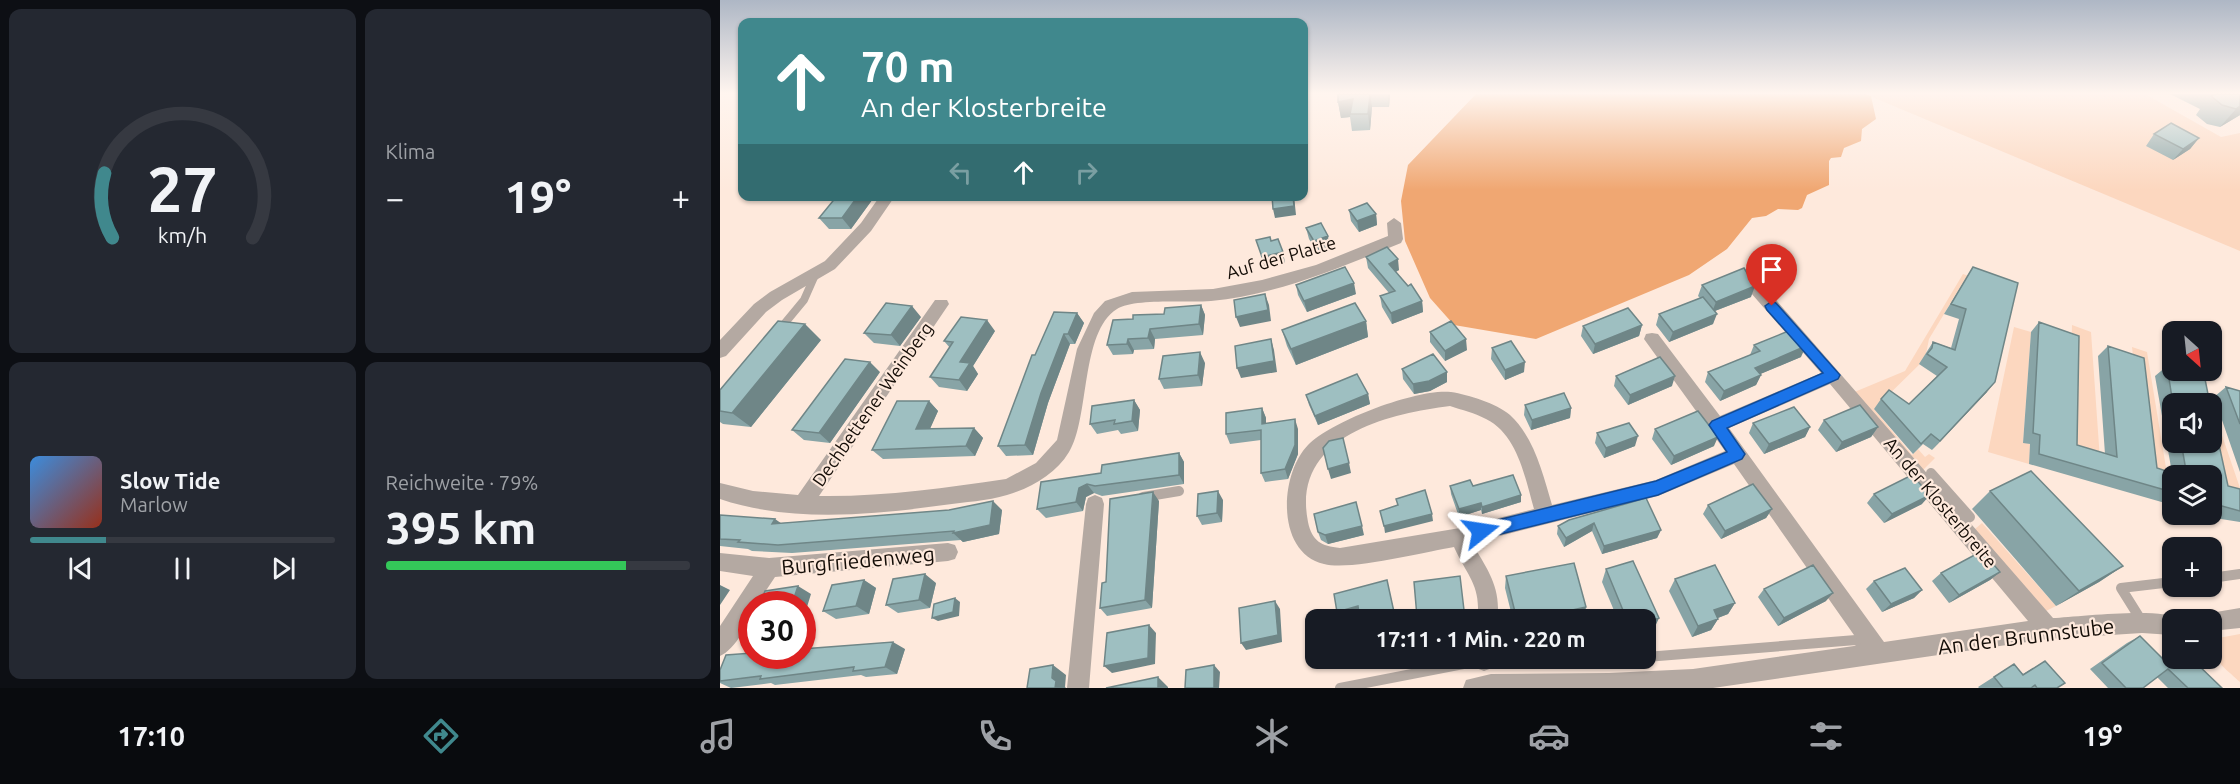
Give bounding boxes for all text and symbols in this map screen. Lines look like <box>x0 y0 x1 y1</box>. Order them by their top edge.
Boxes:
icon: ahead <box>762 42 840 120</box>
text: 70 m <box>861 43 955 90</box>
text: An der Klosterbreite <box>861 92 1107 122</box>
text: Klima <box>386 140 435 163</box>
text: 27 <box>147 154 217 224</box>
icon: left <box>944 156 977 189</box>
icon: ahead <box>1007 156 1040 189</box>
icon: right <box>1070 156 1103 189</box>
text: 19° <box>504 171 571 222</box>
text: − <box>386 179 404 216</box>
text: + <box>671 179 690 216</box>
text: km/h <box>157 223 207 247</box>
street label: Auf der Platte <box>1224 232 1338 282</box>
pin <box>1746 244 1797 306</box>
icon: arrive <box>1755 253 1788 286</box>
street label: Dechbettener Weinberg <box>808 318 936 490</box>
north arrow <box>2162 321 2222 381</box>
map controls <box>2162 321 2222 669</box>
button: sound <box>2162 393 2222 453</box>
street label: An der Klosterbreite <box>1881 433 2001 571</box>
button: layers <box>2162 465 2222 525</box>
text: Slow Tide <box>120 468 220 493</box>
text: Reichweite · 79% <box>386 471 538 494</box>
text: Marlow <box>120 493 188 516</box>
position arrow <box>1449 499 1513 563</box>
text: 395 km <box>386 502 536 553</box>
button: + <box>2162 537 2222 597</box>
street label: Burgfriedenweg <box>780 541 936 579</box>
icon: previous <box>64 552 97 585</box>
icon: pause <box>166 552 199 585</box>
icon: next <box>267 552 300 585</box>
speed limit sign: 30 <box>738 591 816 669</box>
button: − <box>2162 609 2222 669</box>
street label: An der Brunnstube <box>1936 613 2116 659</box>
text: 17:11 · 1 Min. · 220 m <box>1376 626 1585 651</box>
icon: directions <box>420 715 462 757</box>
icon: music <box>697 715 739 757</box>
icon: phone <box>974 715 1016 757</box>
icon: climate <box>1251 715 1293 757</box>
icon: car <box>1528 715 1570 757</box>
icon: filters <box>1805 715 1847 757</box>
text: 17:10 <box>118 721 185 751</box>
text: 19° <box>2082 721 2122 751</box>

